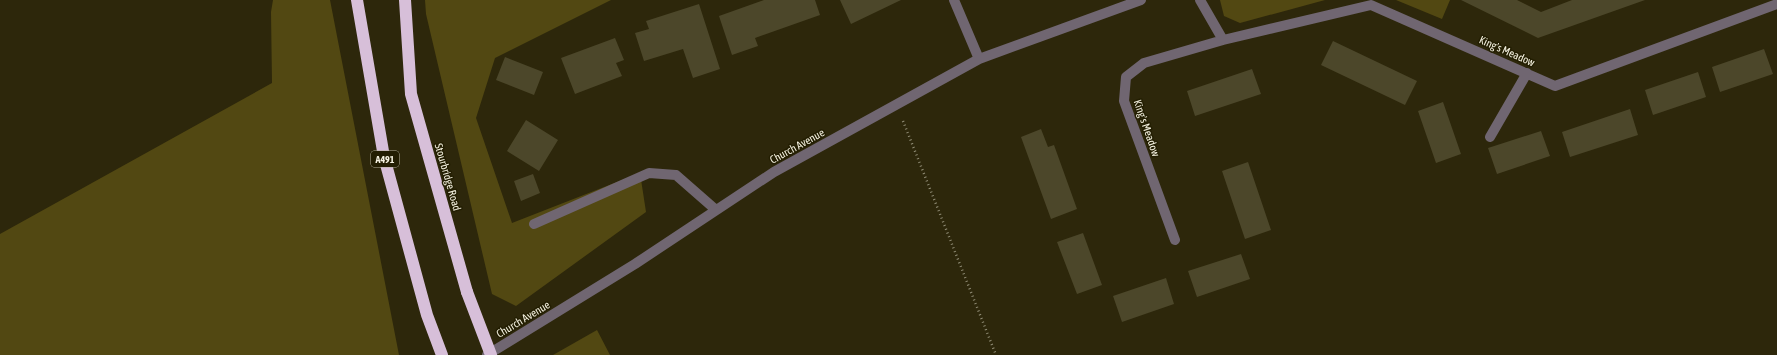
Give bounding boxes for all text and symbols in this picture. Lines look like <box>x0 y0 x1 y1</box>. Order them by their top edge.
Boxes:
street label: King's Meadow <box>1477 33 1537 69</box>
street label: King's Meadow <box>1132 98 1162 158</box>
street label: Church Avenue <box>768 126 826 166</box>
street label: Stourbridge Road <box>433 142 463 212</box>
road number: A491 <box>371 151 399 167</box>
street label: Church Avenue <box>494 298 552 340</box>

